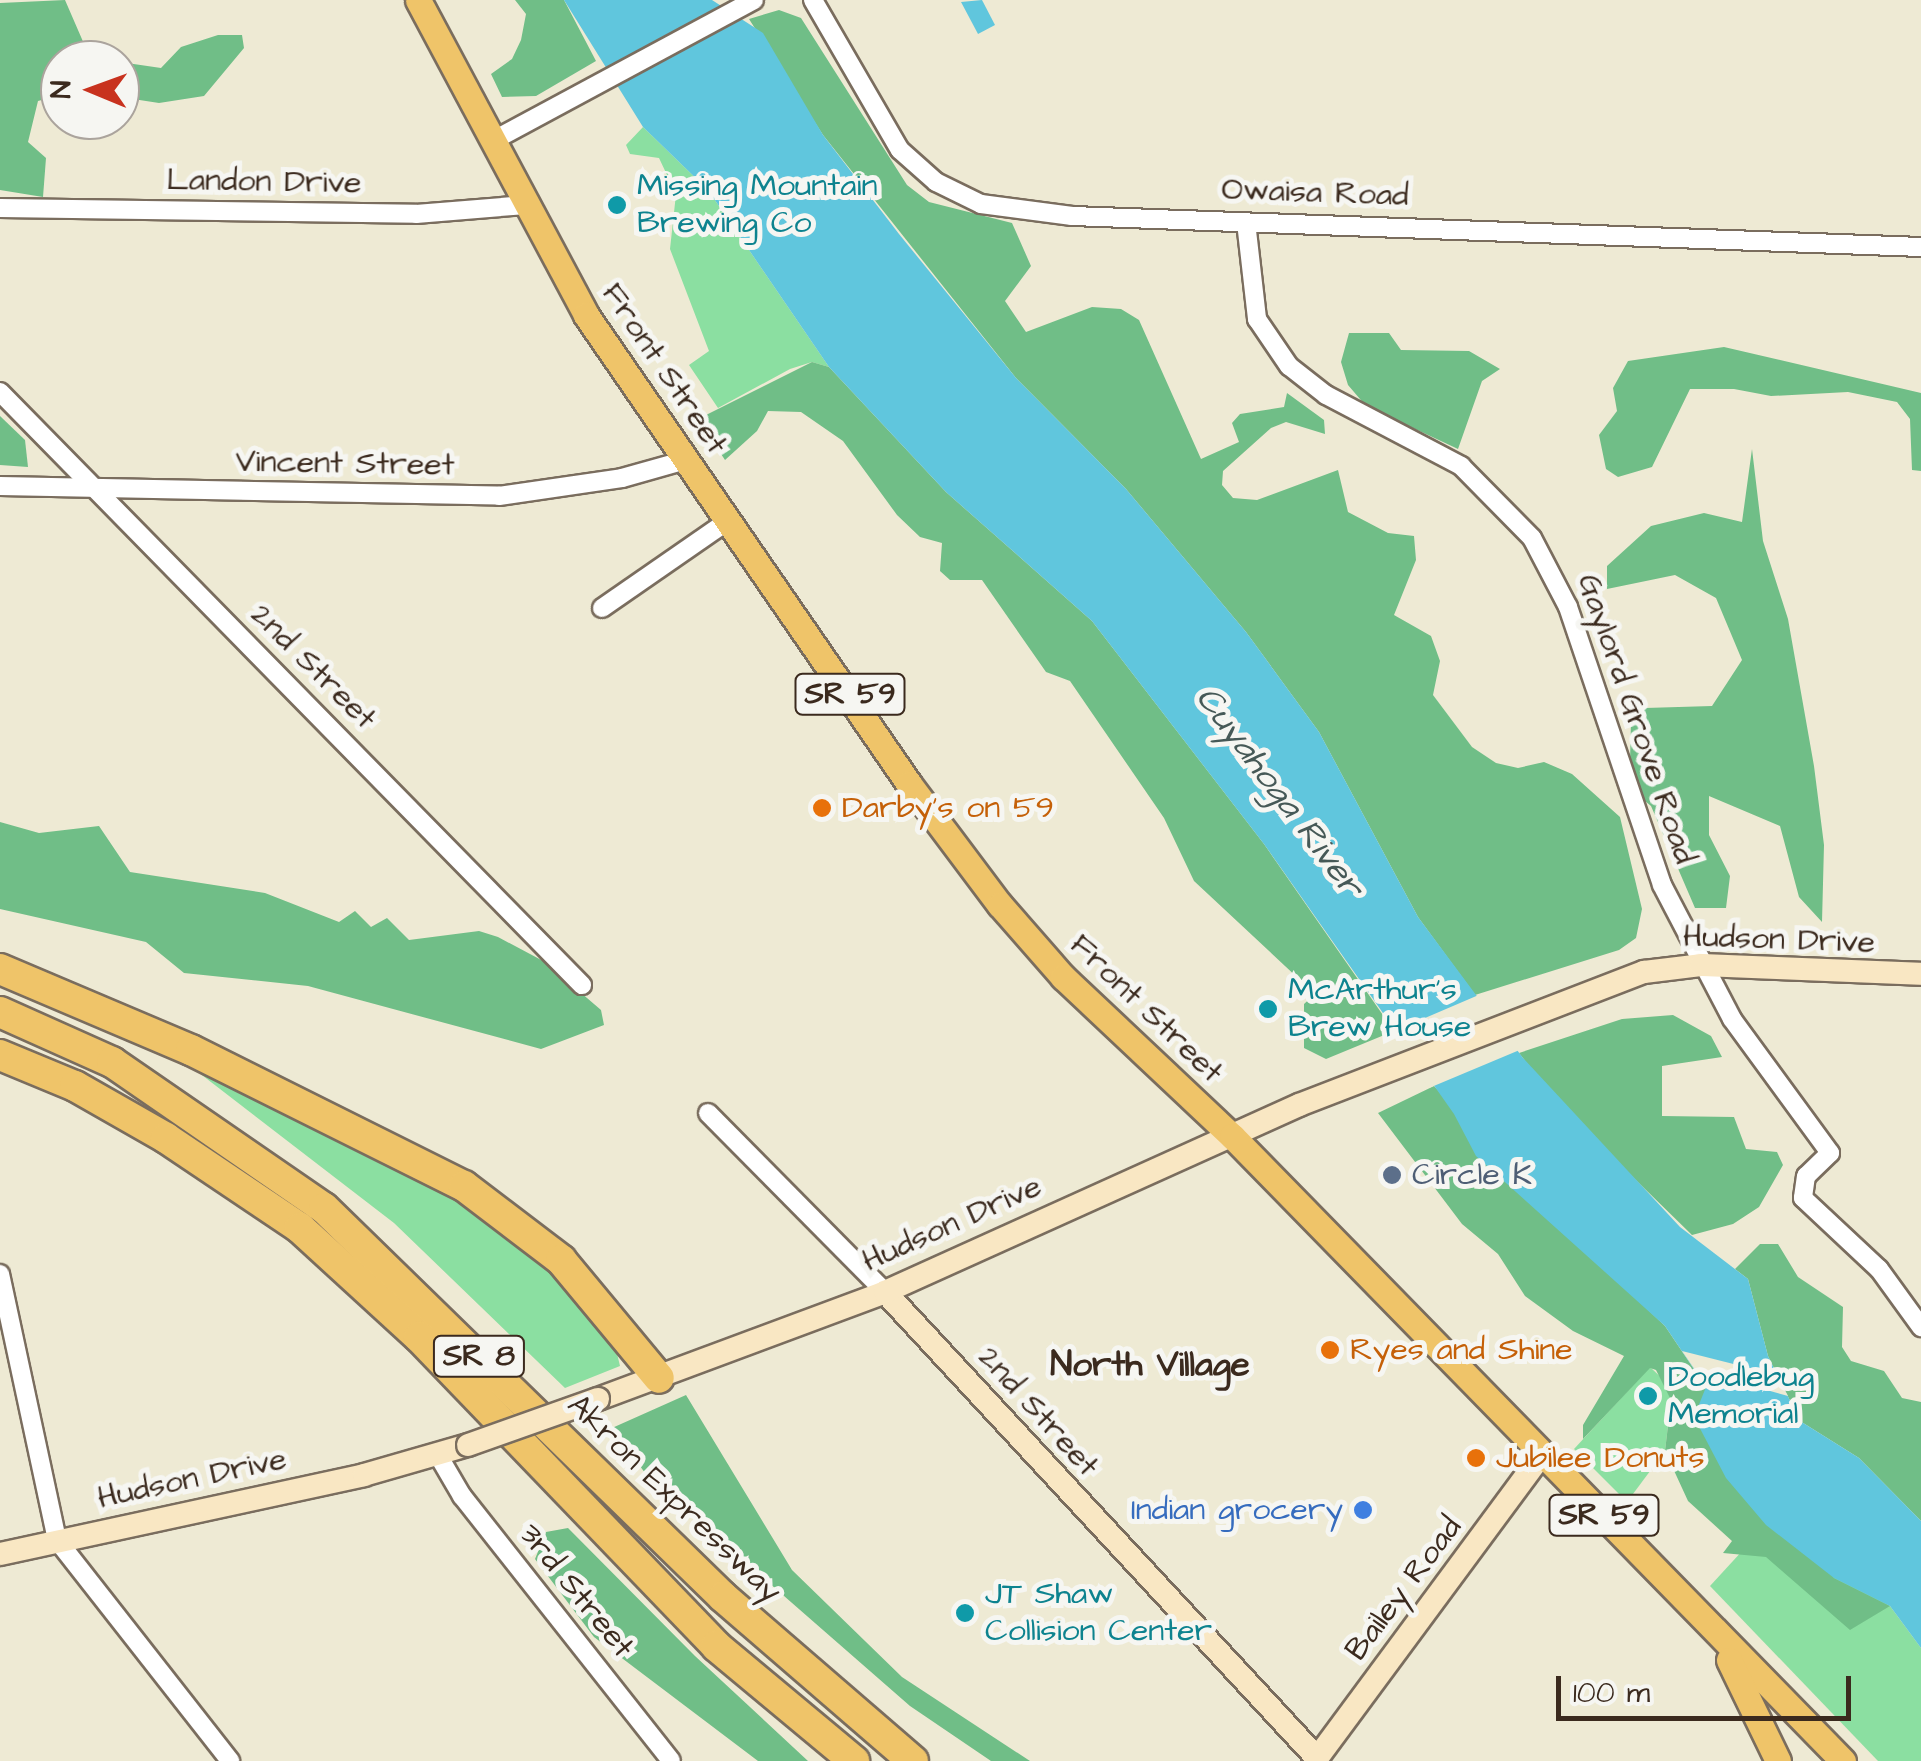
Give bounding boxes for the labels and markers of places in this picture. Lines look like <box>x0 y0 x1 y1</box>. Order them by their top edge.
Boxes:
place label: Missing Mountain Brewing Co <box>637 168 877 243</box>
marker: Missing Mountain Brewing Co <box>606 194 628 216</box>
place label: Darby's on 59 <box>842 789 1054 827</box>
marker: Darby's on 59 <box>811 797 833 819</box>
place label: McArthur's Brew House <box>1288 972 1471 1047</box>
marker: McArthur's Brew House <box>1257 998 1279 1020</box>
place label: Circle K <box>1412 1156 1532 1194</box>
marker: Circle K <box>1381 1164 1403 1186</box>
place label: Ryes and Shine <box>1350 1331 1573 1369</box>
marker: Ryes and Shine <box>1319 1339 1341 1361</box>
place label: Doodlebug Memorial <box>1668 1359 1814 1434</box>
marker: Doodlebug Memorial <box>1637 1385 1659 1407</box>
place label: Jubilee Donuts <box>1496 1439 1704 1477</box>
marker: Jubilee Donuts <box>1465 1447 1487 1469</box>
place label: Indian grocery <box>1131 1491 1343 1529</box>
marker: Indian grocery <box>1352 1499 1374 1521</box>
place label: JT Shaw Collision Center <box>985 1576 1212 1651</box>
marker: JT Shaw Collision Center <box>954 1602 976 1624</box>

